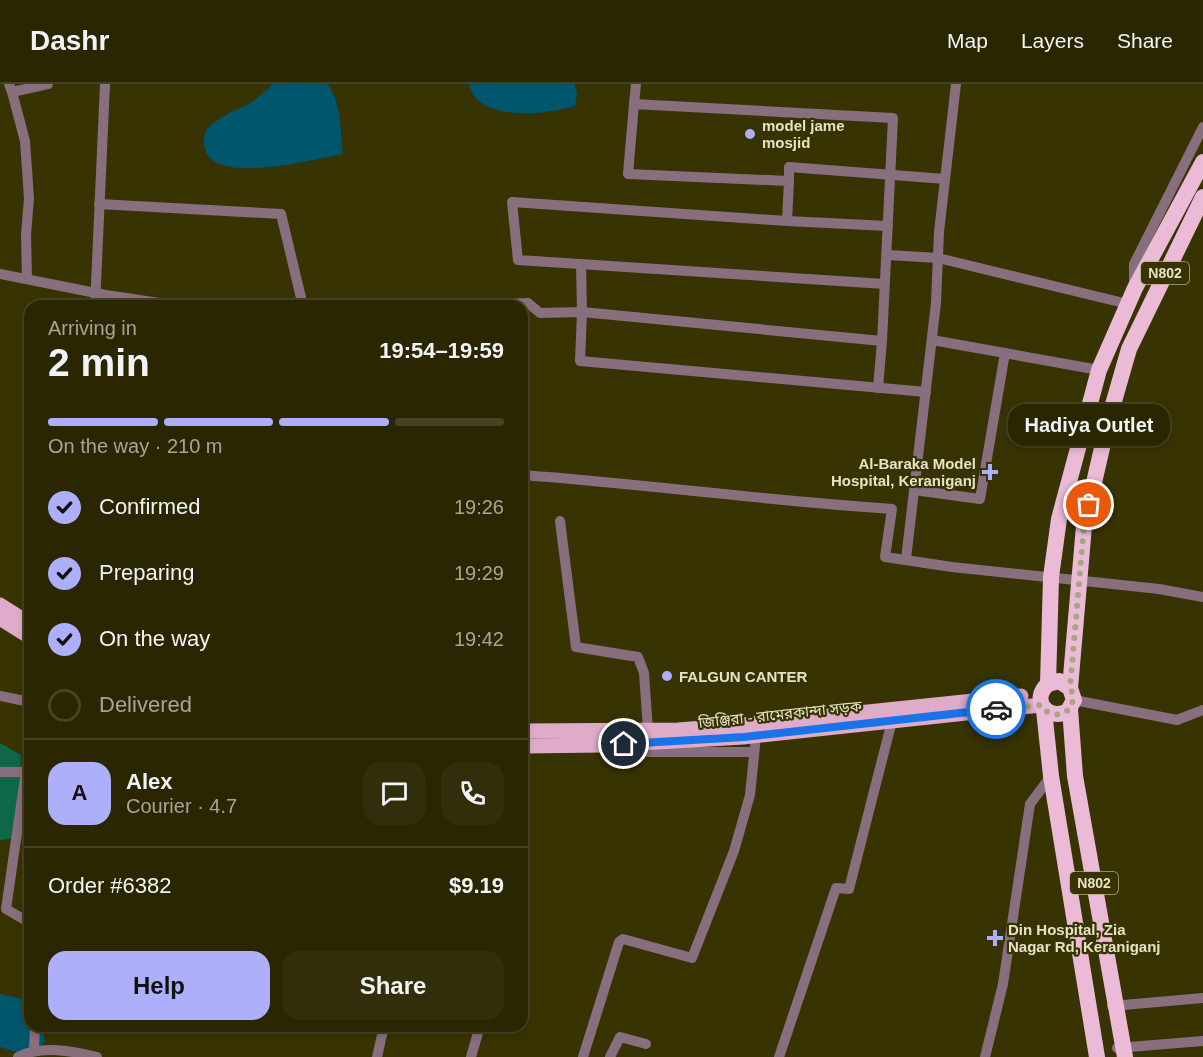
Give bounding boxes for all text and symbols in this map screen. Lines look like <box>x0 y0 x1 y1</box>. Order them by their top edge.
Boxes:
text: Dashr <box>30 25 109 56</box>
text: Map <box>947 29 988 52</box>
text: Layers <box>1021 29 1084 52</box>
text: Share <box>1117 29 1173 52</box>
place label: model jame mosjid <box>762 117 845 151</box>
marker: model jame mosjid <box>743 127 757 141</box>
road number: N802 <box>1141 262 1189 284</box>
text: Arriving in <box>48 317 137 339</box>
text: 19:54–19:59 <box>379 338 504 363</box>
text: 2 min <box>48 341 150 384</box>
callout: Hadiya Outlet <box>1008 403 1170 445</box>
text: Hadiya Outlet <box>1025 414 1153 436</box>
text: On the way · 210 m <box>48 435 223 457</box>
place label: Al-Baraka Model Hospital, Keraniganj <box>831 455 976 489</box>
marker: Al-Baraka Model Hospital, Keraniganj <box>981 463 999 481</box>
pin <box>1063 479 1114 530</box>
icon: bag <box>1072 488 1105 521</box>
icon: check <box>48 491 81 524</box>
text: Confirmed <box>99 494 200 519</box>
text: 19:26 <box>454 496 504 518</box>
icon: check <box>48 557 81 590</box>
text: Preparing <box>99 560 194 585</box>
text: 19:29 <box>454 562 504 584</box>
icon: check <box>48 623 81 656</box>
text: On the way <box>99 626 210 651</box>
text: 19:42 <box>454 628 504 650</box>
place label: FALGUN CANTER <box>679 668 807 685</box>
marker: FALGUN CANTER <box>660 669 674 683</box>
courier <box>966 679 1026 739</box>
text: Delivered <box>99 692 192 717</box>
icon: car <box>980 693 1013 726</box>
street label: জিঞ্জিরা - রামেরকান্দা সড়ক <box>696 697 863 731</box>
pin <box>598 718 649 769</box>
icon: home <box>607 727 640 760</box>
button: chat <box>363 762 426 825</box>
button: phone <box>441 762 504 825</box>
text: Alex <box>126 769 172 794</box>
text: A <box>72 780 87 805</box>
text: Courier · 4.7 <box>126 795 237 817</box>
road number: N802 <box>1070 872 1118 894</box>
text: Order #6382 <box>48 873 172 898</box>
text: $9.19 <box>449 873 504 898</box>
place label: Din Hospital, Zia Nagar Rd, Keraniganj <box>1008 921 1161 955</box>
marker: Din Hospital, Zia Nagar Rd, Keraniganj <box>986 929 1004 947</box>
button: Help <box>48 951 270 1020</box>
button: Share <box>282 951 504 1020</box>

